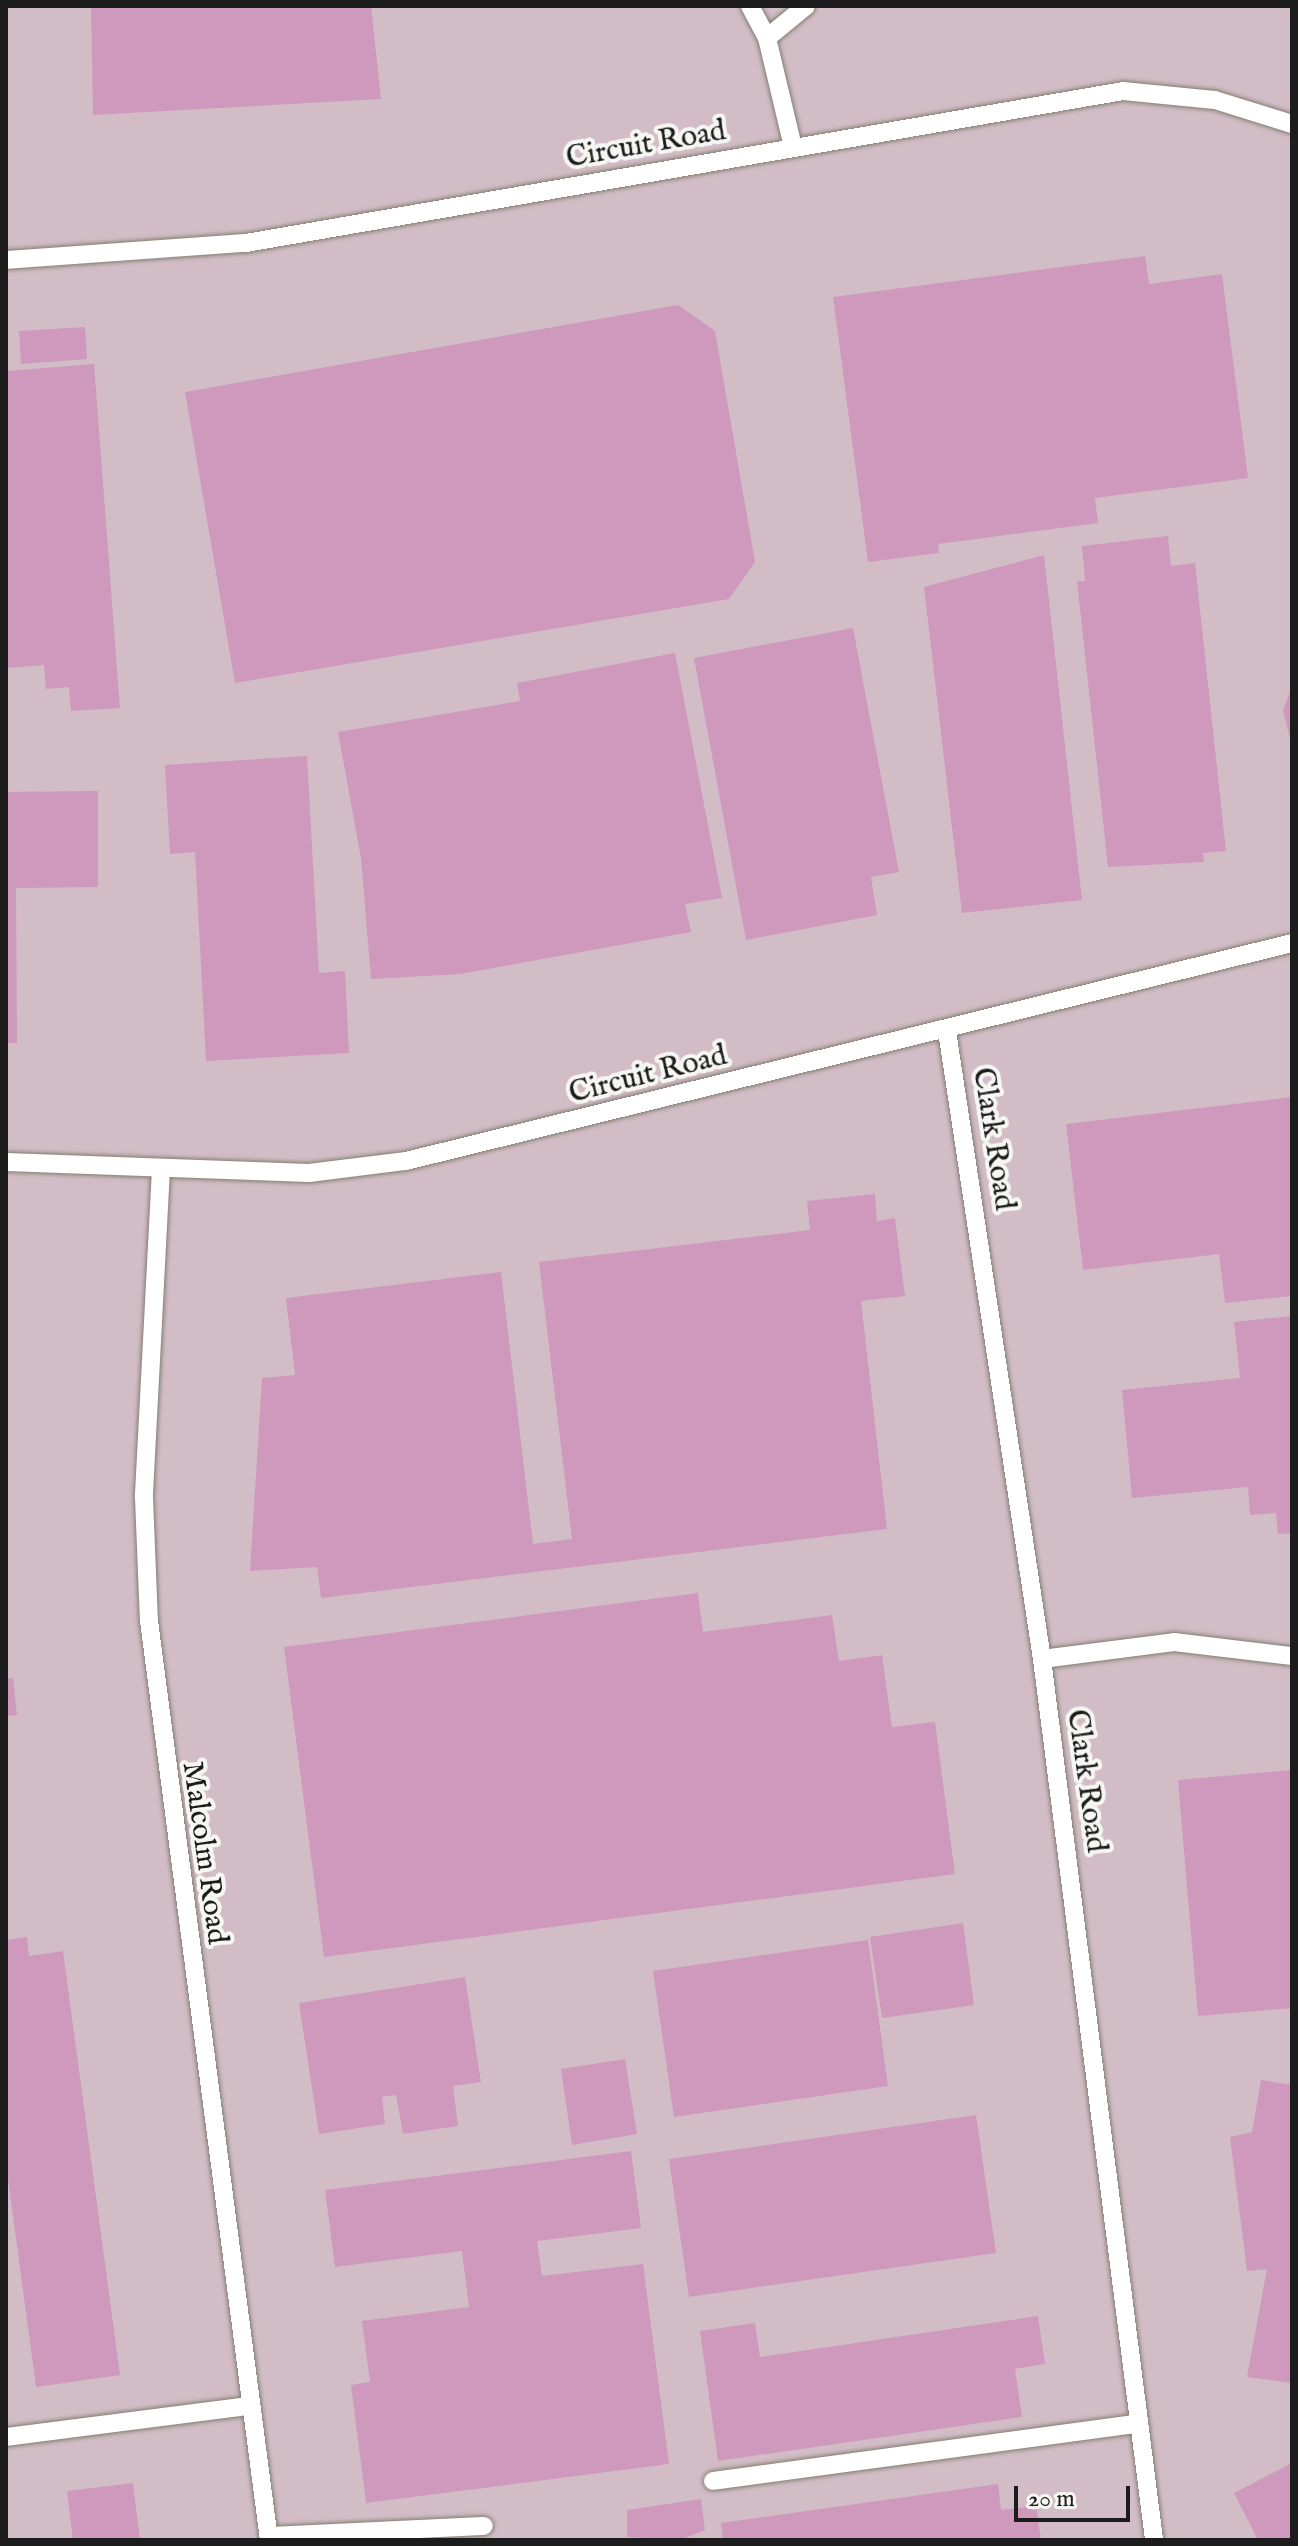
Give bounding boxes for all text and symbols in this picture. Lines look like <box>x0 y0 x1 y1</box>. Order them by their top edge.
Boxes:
street label: Circuit Road <box>563 113 729 177</box>
street label: Circuit Road <box>565 1038 731 1112</box>
street label: Clark Road <box>964 1065 1022 1213</box>
street label: Clark Road <box>1058 1707 1114 1855</box>
street label: Malcolm Road <box>173 1759 235 1947</box>
scale bar <box>1018 2470 1134 2520</box>
text: 20 m <box>1028 2484 1075 2515</box>

